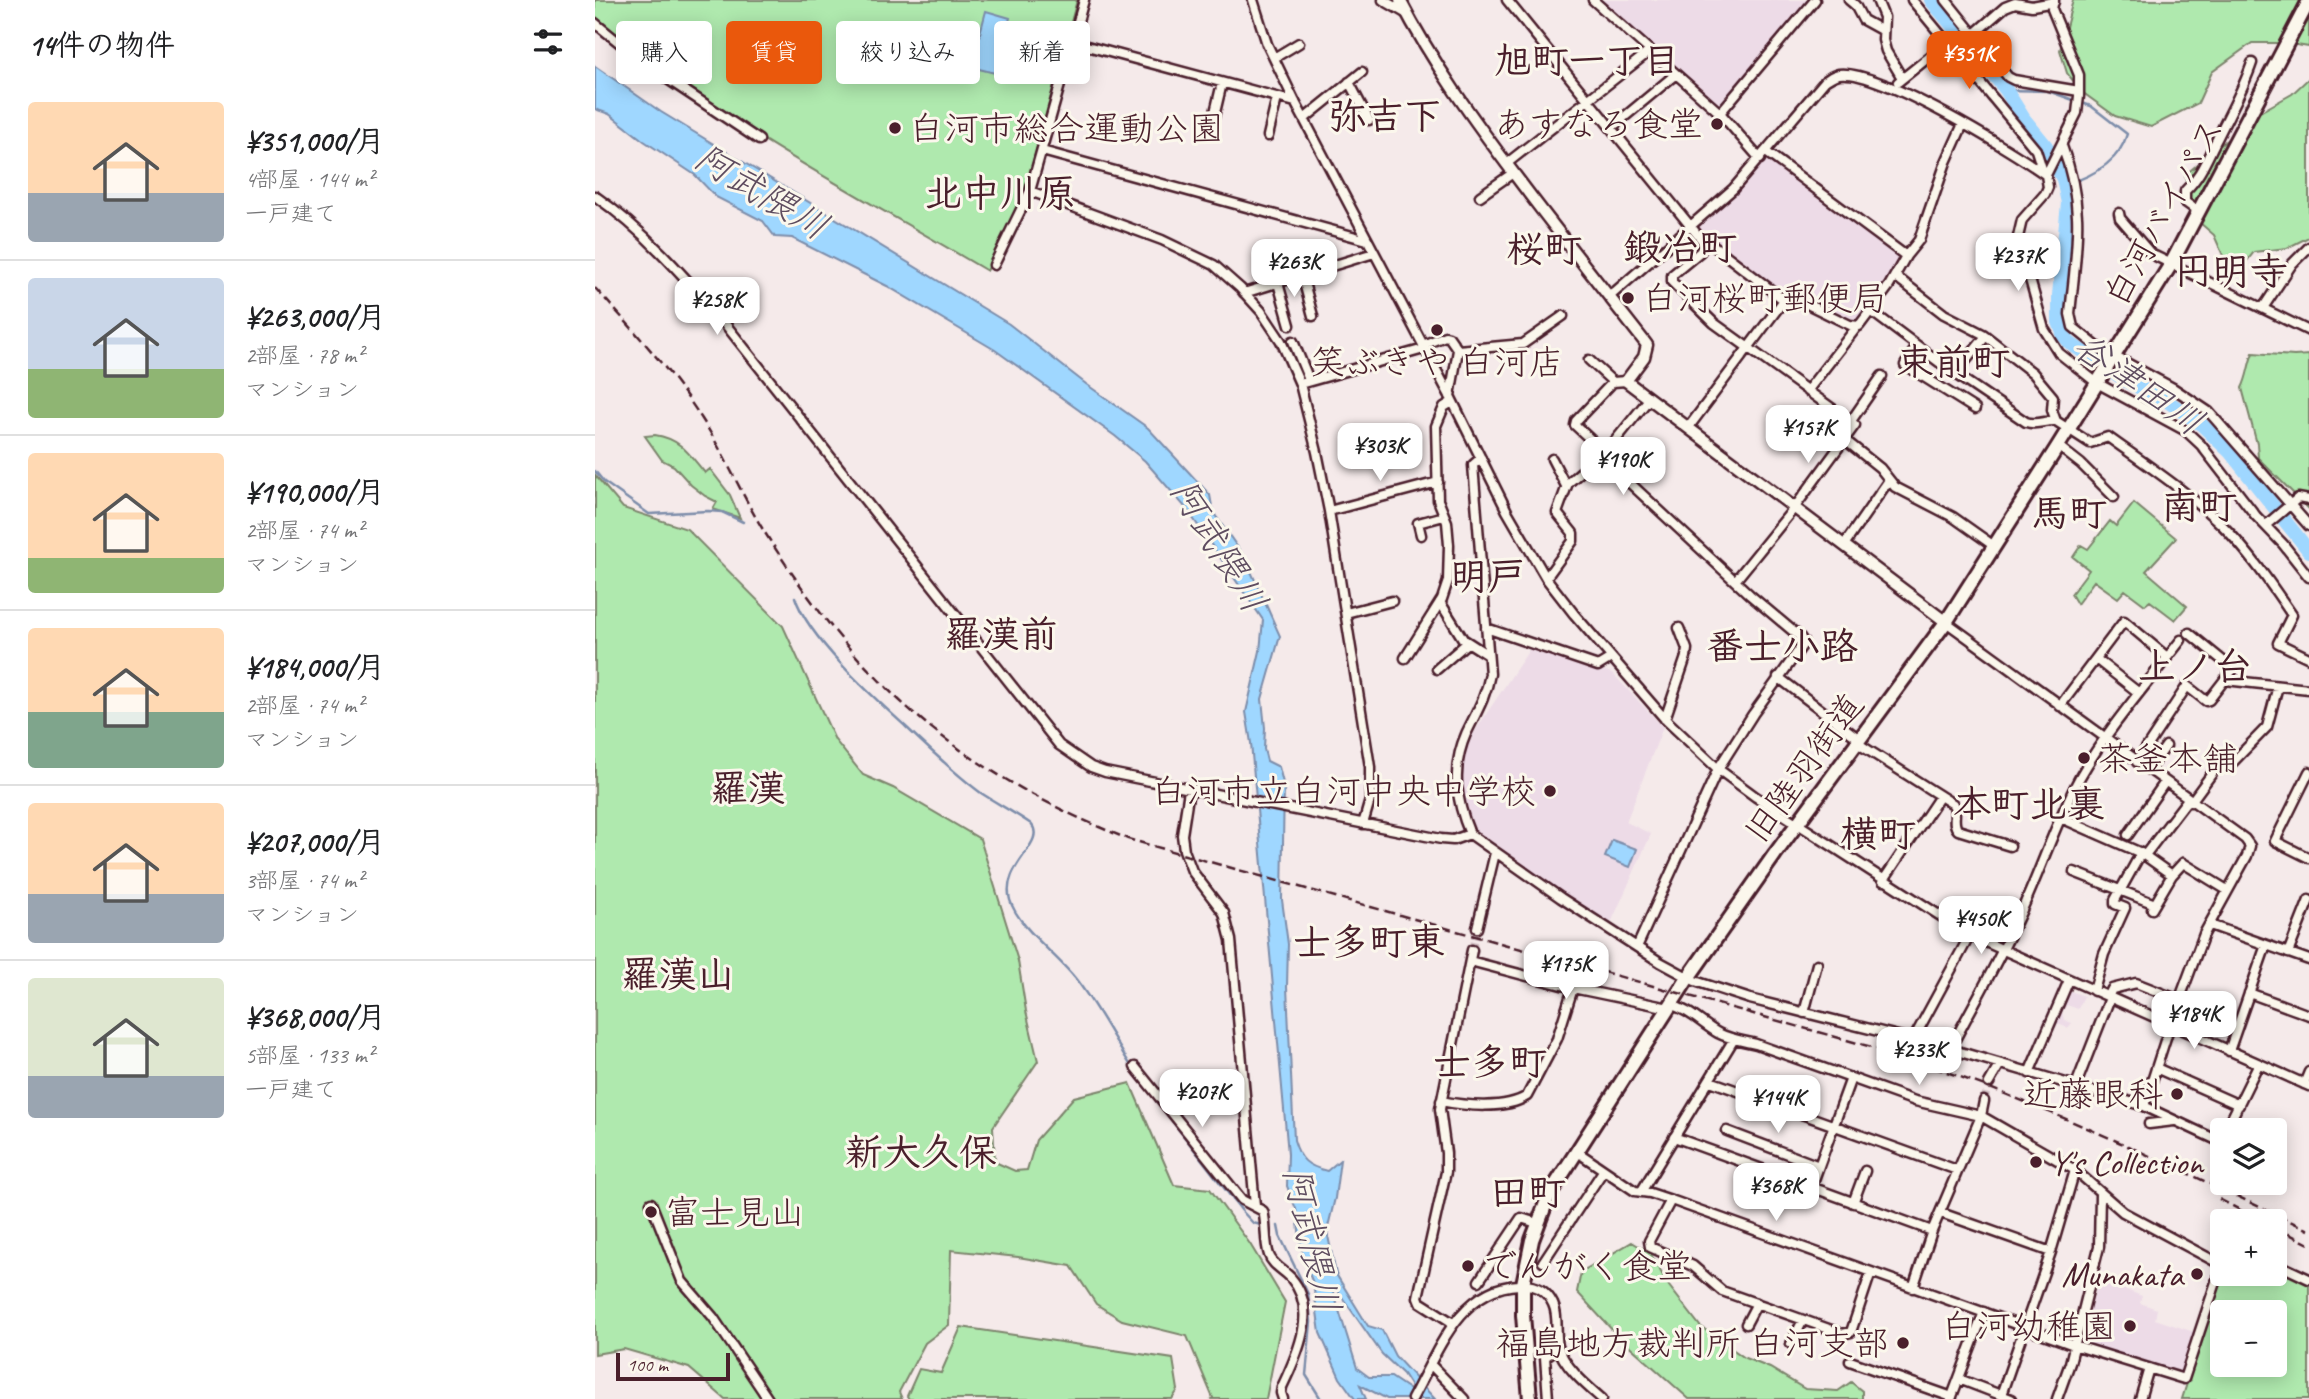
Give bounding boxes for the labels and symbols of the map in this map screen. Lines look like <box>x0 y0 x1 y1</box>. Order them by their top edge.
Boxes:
pin: ¥351K <box>1920 32 2018 91</box>
district label: 旭町一丁目 <box>1495 37 1680 84</box>
district label: 弥吉下 <box>1328 93 1442 140</box>
place label: あすなろ食堂 <box>1494 102 1703 147</box>
place label: 白河市総合運動公園 <box>909 106 1224 151</box>
street label: 白河バイパス <box>2094 110 2234 314</box>
marker: あすなろ食堂 <box>1709 116 1725 132</box>
marker: 白河市総合運動公園 <box>887 120 903 136</box>
water label: 阿武隈川 <box>686 134 838 250</box>
district label: 北中川原 <box>924 170 1076 217</box>
district label: 鍛冶町 <box>1623 224 1737 271</box>
district label: 桜町 <box>1506 226 1582 273</box>
pin: ¥237K <box>1969 233 2067 293</box>
pin: ¥263K <box>1245 240 1343 299</box>
district label: 円明寺 <box>2174 248 2288 295</box>
place label: 白河桜町郵便局 <box>1642 276 1887 321</box>
pin: ¥258K <box>668 278 766 337</box>
marker: 白河桜町郵便局 <box>1620 290 1636 306</box>
marker: 笑ぶきや 白河店 <box>1429 322 1445 338</box>
water label: 谷津田川 <box>2065 322 2213 446</box>
district label: 束前町 <box>1896 339 2010 386</box>
place label: 笑ぶきや 白河店 <box>1310 340 1564 385</box>
pin: ¥157K <box>1759 406 1857 465</box>
pin: ¥303K <box>1331 424 1429 483</box>
pin: ¥190K <box>1574 438 1672 497</box>
water label: 阿武隈川 <box>1160 471 1278 621</box>
district label: 南町 <box>2161 483 2237 530</box>
district label: 馬町 <box>2031 490 2107 537</box>
district label: 明戸 <box>1450 553 1526 600</box>
district label: 羅漢前 <box>944 611 1058 658</box>
district label: 番士小路 <box>1706 623 1858 670</box>
district label: 上ノ台 <box>2138 643 2252 690</box>
street label: 旧陸羽街道 <box>1734 684 1874 852</box>
place label: 茶釜本舗 <box>2098 736 2238 781</box>
marker: 茶釜本舗 <box>2076 750 2092 766</box>
district label: 羅漢 <box>710 765 786 812</box>
place label: 白河市立白河中央中学校 <box>1151 769 1536 814</box>
district label: 本町北裏 <box>1953 781 2105 828</box>
marker: 白河市立白河中央中学校 <box>1542 783 1558 799</box>
district label: 横町 <box>1840 811 1916 858</box>
pin: ¥450K <box>1932 897 2030 956</box>
district label: 士多町東 <box>1293 919 1445 966</box>
pin: ¥175K <box>1517 942 1615 1001</box>
district label: 羅漢山 <box>621 951 735 998</box>
pin: ¥184K <box>2145 992 2243 1051</box>
pin: ¥233K <box>1870 1028 1968 1087</box>
district label: 士多町 <box>1433 1039 1547 1086</box>
pin: ¥207K <box>1153 1070 1251 1129</box>
place label: 近藤眼科 <box>2023 1072 2163 1117</box>
pin: ¥144K <box>1729 1076 1827 1135</box>
marker: 近藤眼科 <box>2169 1086 2185 1102</box>
district label: 新大久保 <box>845 1129 997 1176</box>
place label: Y's Collection <box>2050 1140 2205 1185</box>
marker: Y's Collection <box>2028 1154 2044 1170</box>
water label: 阿武隈川 <box>1272 1163 1352 1317</box>
pin: ¥368K <box>1727 1164 1825 1223</box>
district label: 田町 <box>1490 1169 1566 1216</box>
place label: 富士見山 <box>665 1190 805 1235</box>
marker: 富士見山 <box>643 1204 659 1220</box>
place label: でんがく食堂 <box>1482 1244 1692 1289</box>
place label: Munakata <box>2061 1252 2186 1297</box>
marker: でんがく食堂 <box>1460 1258 1476 1274</box>
marker: Munakata <box>2189 1266 2205 1282</box>
place label: 白河幼稚園 <box>1941 1304 2116 1349</box>
marker: 白河幼稚園 <box>2122 1318 2138 1334</box>
place label: 福島地方裁判所 白河支部 <box>1496 1321 1889 1366</box>
marker: 福島地方裁判所 白河支部 <box>1895 1335 1911 1351</box>
scale bar <box>616 1350 730 1382</box>

